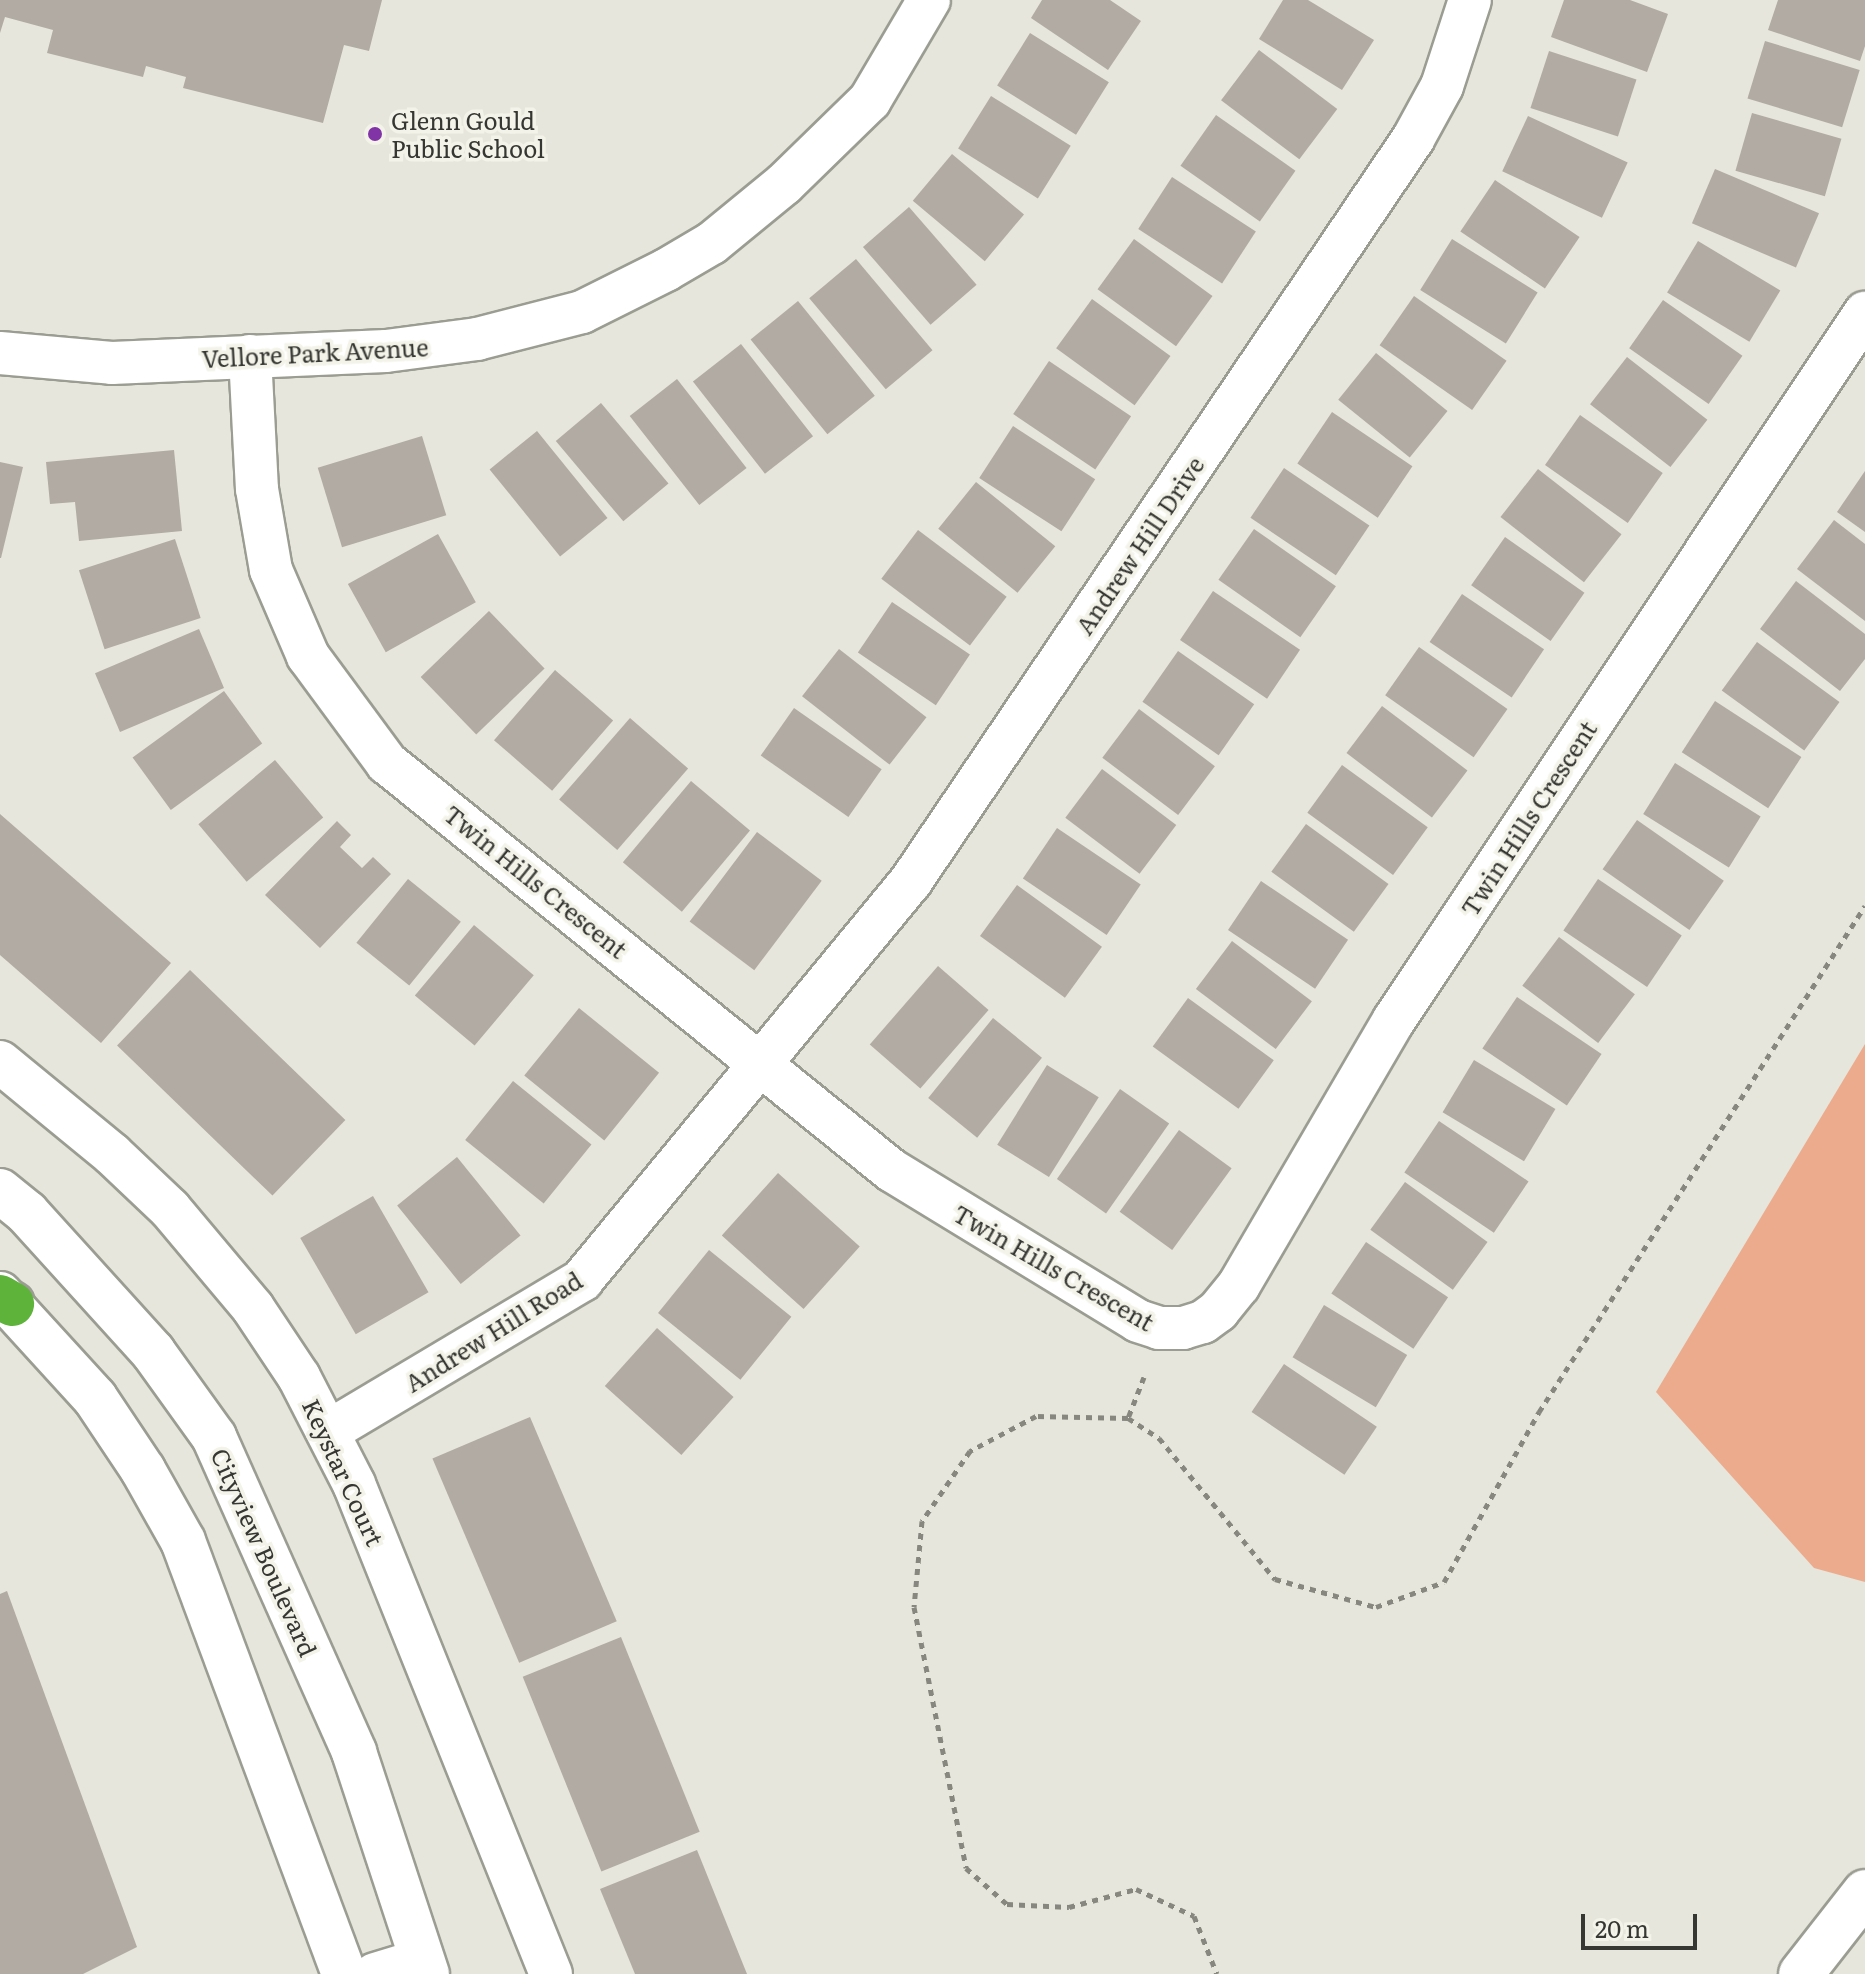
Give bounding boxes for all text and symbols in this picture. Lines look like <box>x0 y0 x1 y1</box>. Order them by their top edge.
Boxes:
place label: Glenn Gould Public School <box>391 106 545 162</box>
marker: Glenn Gould Public School <box>366 125 384 143</box>
street label: Vellore Park Avenue <box>201 332 429 372</box>
street label: Andrew Hill Drive <box>1069 451 1209 639</box>
street label: Twin Hills Crescent <box>1454 715 1602 921</box>
street label: Twin Hills Crescent <box>439 798 633 964</box>
street label: Twin Hills Crescent <box>949 1198 1159 1336</box>
street label: Andrew Hill Road <box>399 1265 587 1397</box>
street label: Keystar Court <box>297 1394 391 1550</box>
street label: Cityview Boulevard <box>206 1444 324 1660</box>
scale bar <box>1585 1898 1701 1948</box>
text: 20 m <box>1595 1910 1649 1945</box>

